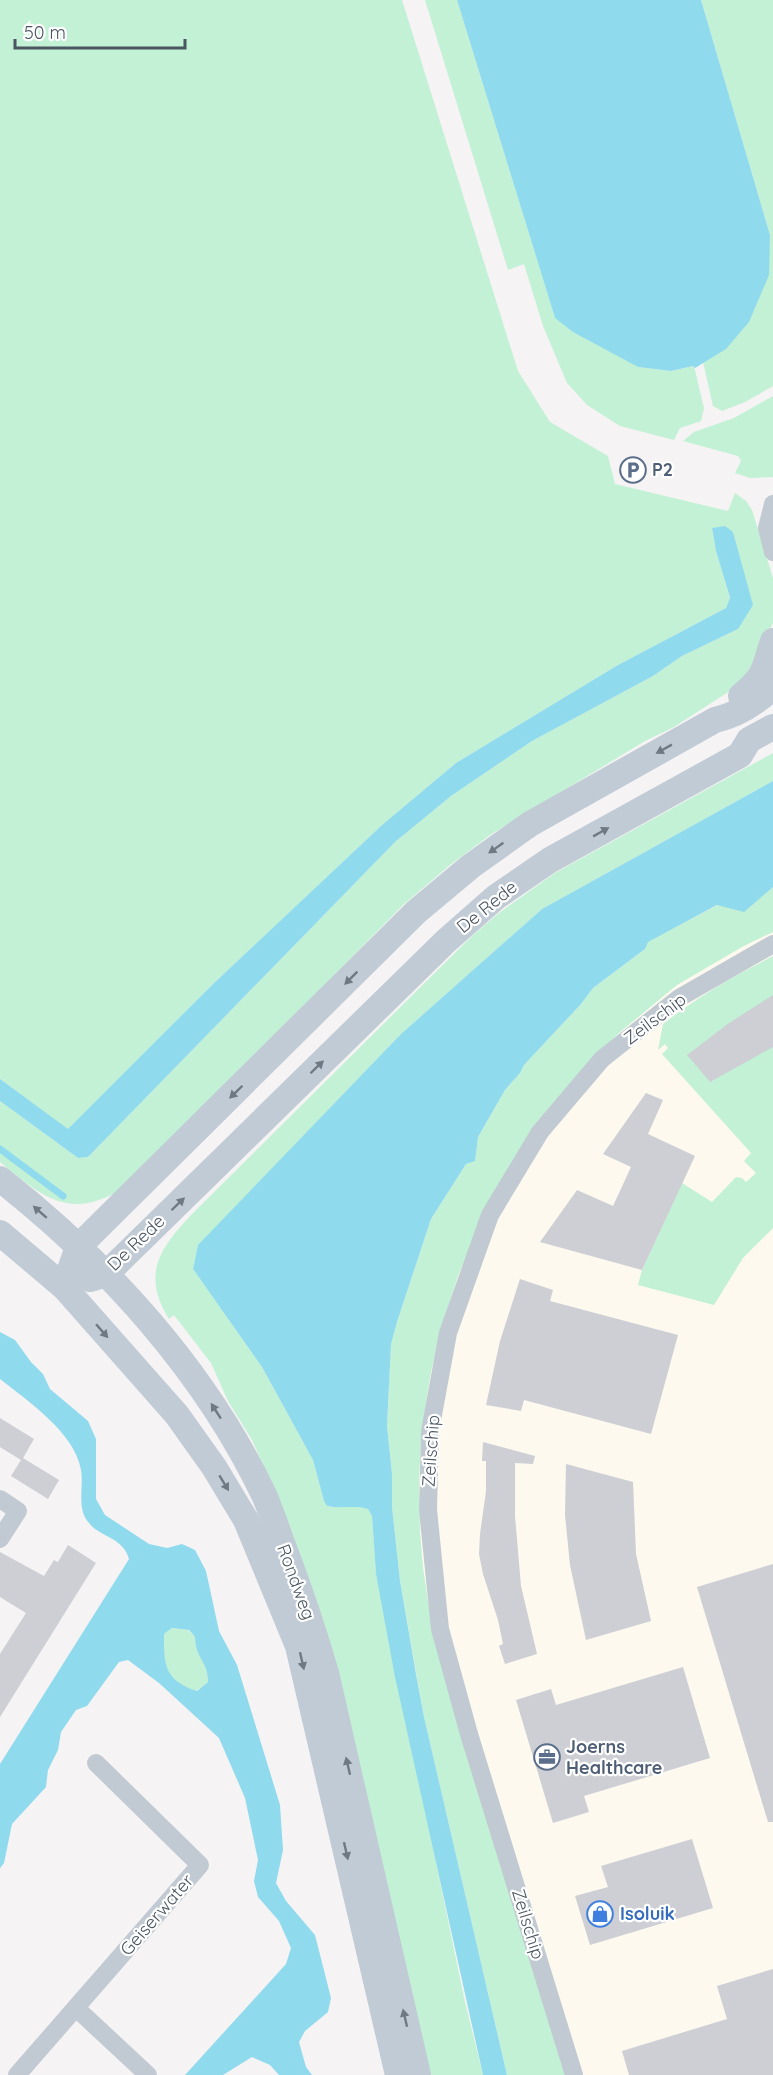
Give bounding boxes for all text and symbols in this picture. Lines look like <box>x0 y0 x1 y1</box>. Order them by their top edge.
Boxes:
scale bar <box>15 12 184 50</box>
text: 50 m <box>24 21 66 44</box>
parking icon: P2 <box>618 455 648 485</box>
place label: P2 <box>652 458 673 481</box>
one-way arrow <box>655 744 672 754</box>
one-way arrow <box>593 827 610 837</box>
one-way arrow <box>489 842 505 854</box>
street label: De Rede <box>452 875 522 938</box>
one-way arrow <box>345 970 359 984</box>
street label: Zeilschip <box>619 988 691 1050</box>
one-way arrow <box>310 1061 324 1075</box>
one-way arrow <box>229 1084 243 1098</box>
one-way arrow <box>170 1197 184 1211</box>
one-way arrow <box>33 1206 48 1219</box>
street label: De Rede <box>102 1210 169 1276</box>
one-way arrow <box>95 1323 108 1338</box>
one-way arrow <box>211 1403 222 1419</box>
street label: Zeilschip <box>417 1414 445 1488</box>
one-way arrow <box>218 1475 229 1491</box>
street label: Rondweg <box>272 1541 321 1623</box>
one-way arrow <box>297 1652 307 1670</box>
place label: Joerns Healthcare <box>566 1735 662 1779</box>
office icon: Joerns Healthcare <box>532 1742 562 1772</box>
one-way arrow <box>342 1757 352 1776</box>
one-way arrow <box>342 1842 351 1861</box>
street label: Geiserwater <box>115 1869 198 1960</box>
street label: Zeilschip <box>507 1886 550 1962</box>
shop icon: Isoluik <box>585 1899 615 1929</box>
place label: Isoluik <box>620 1902 675 1925</box>
one-way arrow <box>400 2008 409 2027</box>

